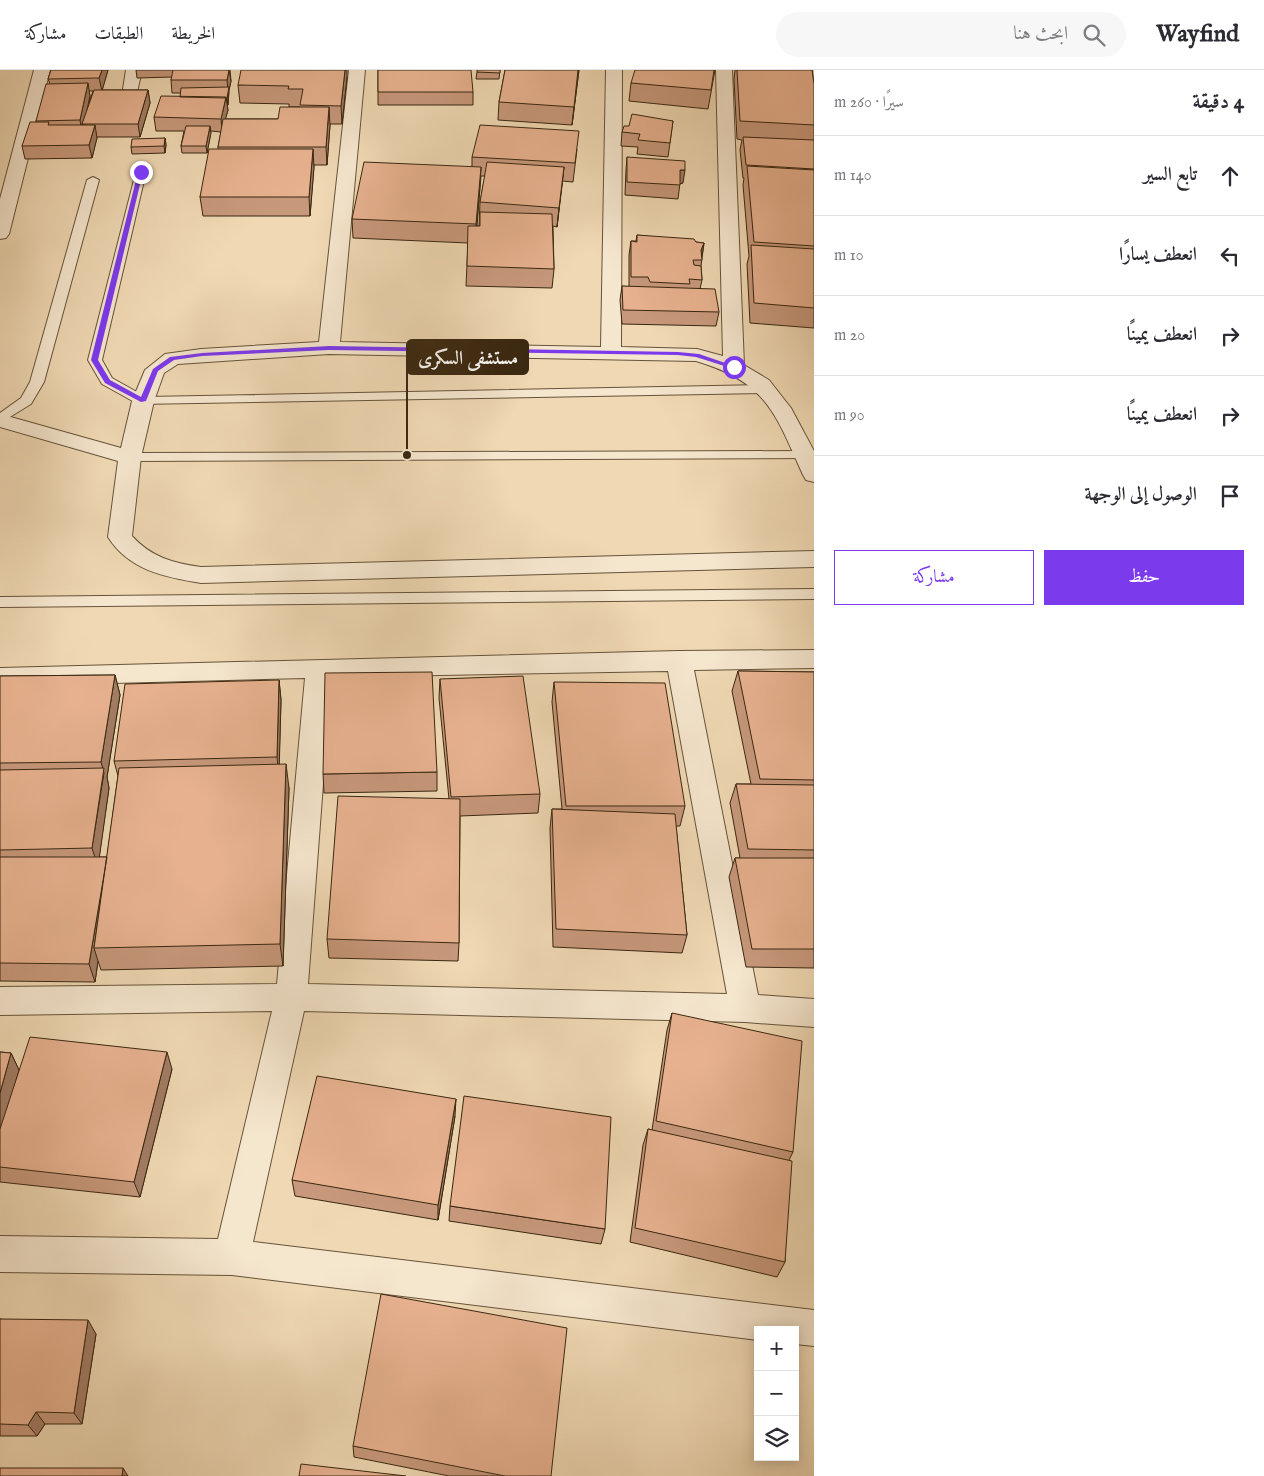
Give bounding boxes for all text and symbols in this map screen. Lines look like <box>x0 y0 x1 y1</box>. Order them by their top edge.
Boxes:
search box <box>776 12 1126 57</box>
text: Wayfind <box>1156 19 1239 50</box>
icon: search <box>1080 21 1108 49</box>
text: ابحث هنا <box>1013 22 1068 46</box>
text: مشاركة <box>25 23 66 46</box>
text: الطبقات <box>94 23 143 46</box>
text: الخريطة <box>171 23 215 46</box>
text: 4 دقيقة <box>1192 89 1244 116</box>
text: سيرًا · 260 m <box>834 93 904 113</box>
route end <box>130 161 153 184</box>
icon: ahead <box>1216 162 1244 190</box>
text: تابع السير <box>1143 163 1197 187</box>
text: 140 m <box>834 166 872 186</box>
icon: left <box>1216 242 1244 270</box>
text: انعطف يسارًا <box>1119 243 1197 267</box>
text: 10 m <box>834 246 864 266</box>
icon: right <box>1216 322 1244 350</box>
text: انعطف يمينًا <box>1127 323 1197 347</box>
text: 20 m <box>834 326 865 346</box>
callout: مستشفى السكرى <box>407 340 528 374</box>
text: مستشفى السكرى <box>418 347 518 372</box>
route start <box>723 356 746 379</box>
icon: right <box>1216 402 1244 430</box>
text: انعطف يمينًا <box>1127 403 1197 427</box>
text: 90 m <box>834 406 865 426</box>
icon: arrive <box>1216 482 1244 510</box>
text: الوصول إلى الوجهة <box>1085 483 1197 507</box>
button: مشاركة <box>834 550 1034 605</box>
button: حفظ <box>1044 550 1244 605</box>
map controls <box>754 1326 799 1461</box>
button: + <box>754 1326 799 1371</box>
button: − <box>754 1371 799 1416</box>
button: layers <box>754 1416 799 1461</box>

